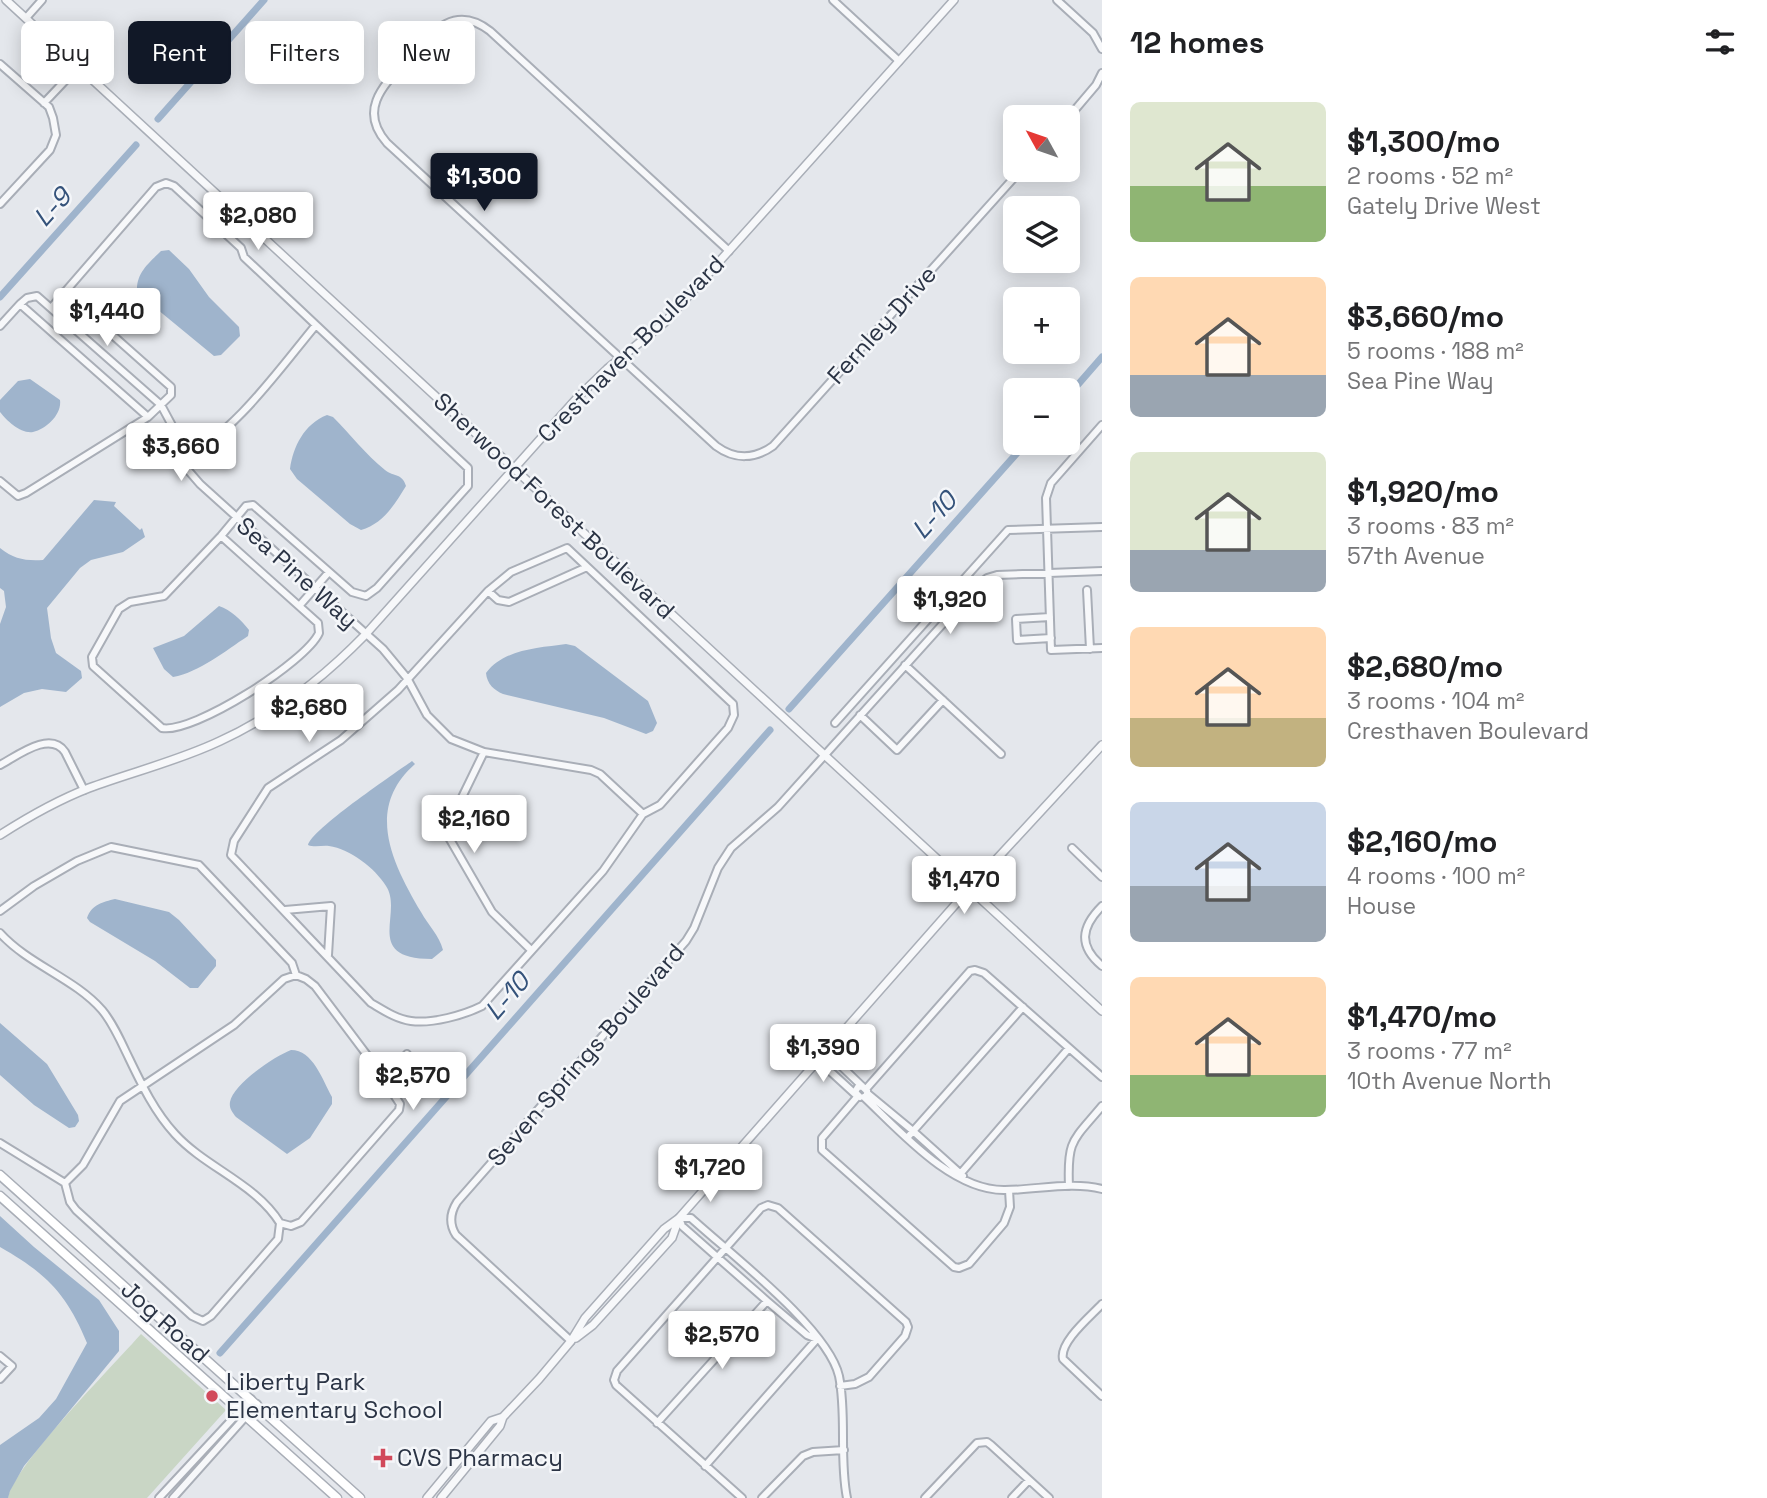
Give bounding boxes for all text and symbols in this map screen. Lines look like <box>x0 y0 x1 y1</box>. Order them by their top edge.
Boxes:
chip: Buy <box>21 21 114 84</box>
chip: Rent <box>128 21 231 84</box>
chip: Filters <box>245 21 364 84</box>
chip: New <box>378 21 475 84</box>
text: 12 homes <box>1130 23 1265 62</box>
icon: filters <box>1701 23 1739 61</box>
north arrow <box>1003 105 1080 182</box>
map controls <box>1003 105 1080 455</box>
text: $1,300/mo <box>1347 122 1500 161</box>
icon: home <box>1186 130 1270 214</box>
pin: $1,300 <box>427 154 541 213</box>
text: $1,300 <box>447 161 521 191</box>
text: 2 rooms · 52 m² <box>1347 161 1513 191</box>
water label: L-9 <box>26 179 80 234</box>
text: Gately Drive West <box>1347 191 1541 221</box>
pin: $2,080 <box>201 192 315 252</box>
button: layers <box>1003 196 1080 273</box>
text: $2,080 <box>219 200 297 230</box>
street label: Cresthaven Boulevard <box>530 248 731 449</box>
street label: Fernley Drive <box>820 259 943 390</box>
button: + <box>1003 287 1080 364</box>
pin: $1,440 <box>50 288 164 348</box>
text: $1,440 <box>69 296 145 326</box>
text: $3,660/mo <box>1347 297 1504 336</box>
icon: home <box>1186 305 1270 389</box>
text: 5 rooms · 188 m² <box>1347 336 1524 366</box>
text: Sea Pine Way <box>1347 366 1494 396</box>
button: − <box>1003 378 1080 455</box>
street label: Sherwood Forest Boulevard <box>427 386 681 626</box>
pin: $3,660 <box>124 424 238 483</box>
text: $3,660 <box>142 431 220 461</box>
text: $1,920/mo <box>1347 472 1499 511</box>
icon: home <box>1186 480 1270 564</box>
water label: L-10 <box>904 482 966 546</box>
street label: Sea Pine Way <box>230 510 365 635</box>
text: 3 rooms · 83 m² <box>1347 511 1514 541</box>
text: 57th Avenue <box>1347 541 1485 571</box>
pin: $1,920 <box>893 576 1007 636</box>
text: $1,920 <box>913 584 987 614</box>
text: $2,680/mo <box>1347 647 1503 686</box>
icon: home <box>1186 655 1270 739</box>
pin: $2,680 <box>252 684 366 744</box>
text: 3 rooms · 104 m² <box>1347 686 1524 716</box>
text: $2,680 <box>270 692 348 722</box>
text: Cresthaven Boulevard <box>1347 716 1589 746</box>
pin: $2,160 <box>417 796 531 855</box>
text: $2,160 <box>438 803 510 833</box>
text: $2,160/mo <box>1347 822 1497 861</box>
icon: home <box>1186 830 1270 914</box>
pin: $1,470 <box>907 856 1021 916</box>
text: 4 rooms · 100 m² <box>1347 861 1525 891</box>
text: $1,470 <box>928 864 1000 894</box>
text: House <box>1347 891 1416 921</box>
street label: Seven Springs Boulevard <box>480 937 691 1173</box>
water label: L-10 <box>477 963 539 1027</box>
text: $1,470/mo <box>1347 997 1497 1036</box>
icon: home <box>1186 1005 1270 1089</box>
pin: $1,390 <box>766 1024 880 1084</box>
text: $1,390 <box>786 1032 860 1062</box>
text: 3 rooms · 77 m² <box>1347 1036 1512 1066</box>
pin: $2,570 <box>356 1052 470 1112</box>
text: $2,570 <box>375 1060 451 1090</box>
text: 10th Avenue North <box>1347 1066 1552 1096</box>
pin: $1,720 <box>653 1144 767 1204</box>
text: $1,720 <box>674 1152 746 1182</box>
street label: Jog Road <box>114 1274 216 1370</box>
pin: $2,570 <box>665 1312 779 1371</box>
text: $2,570 <box>684 1319 760 1349</box>
place label: Liberty Park Elementary School <box>226 1366 443 1425</box>
marker: Liberty Park Elementary School <box>204 1388 220 1404</box>
place label: CVS Pharmacy <box>397 1442 563 1473</box>
marker: CVS Pharmacy <box>375 1450 391 1466</box>

